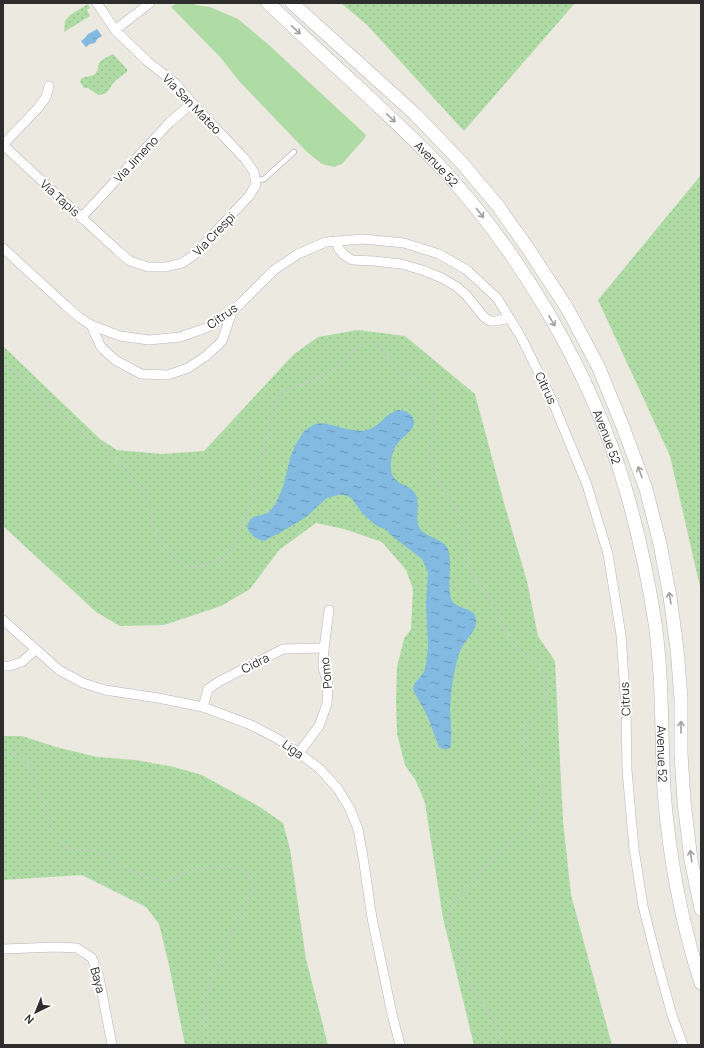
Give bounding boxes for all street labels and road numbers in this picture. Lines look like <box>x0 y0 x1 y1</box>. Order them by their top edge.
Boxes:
street label: Via San Mateo <box>159 70 225 138</box>
street label: Via Jimeno <box>110 132 162 186</box>
street label: Avenue 52 <box>411 137 463 190</box>
street label: Via Tapis <box>36 176 84 220</box>
street label: Via Crespi <box>189 208 239 260</box>
street label: Citrus <box>203 299 241 333</box>
street label: Citrus <box>531 369 561 407</box>
street label: Avenue 52 <box>589 407 626 466</box>
street label: Cidra <box>238 649 272 677</box>
street label: Pomo <box>316 656 336 690</box>
street label: Citrus <box>616 682 634 716</box>
street label: Avenue 52 <box>653 725 672 783</box>
street label: Liga <box>279 736 307 762</box>
street label: Baya <box>86 965 110 995</box>

